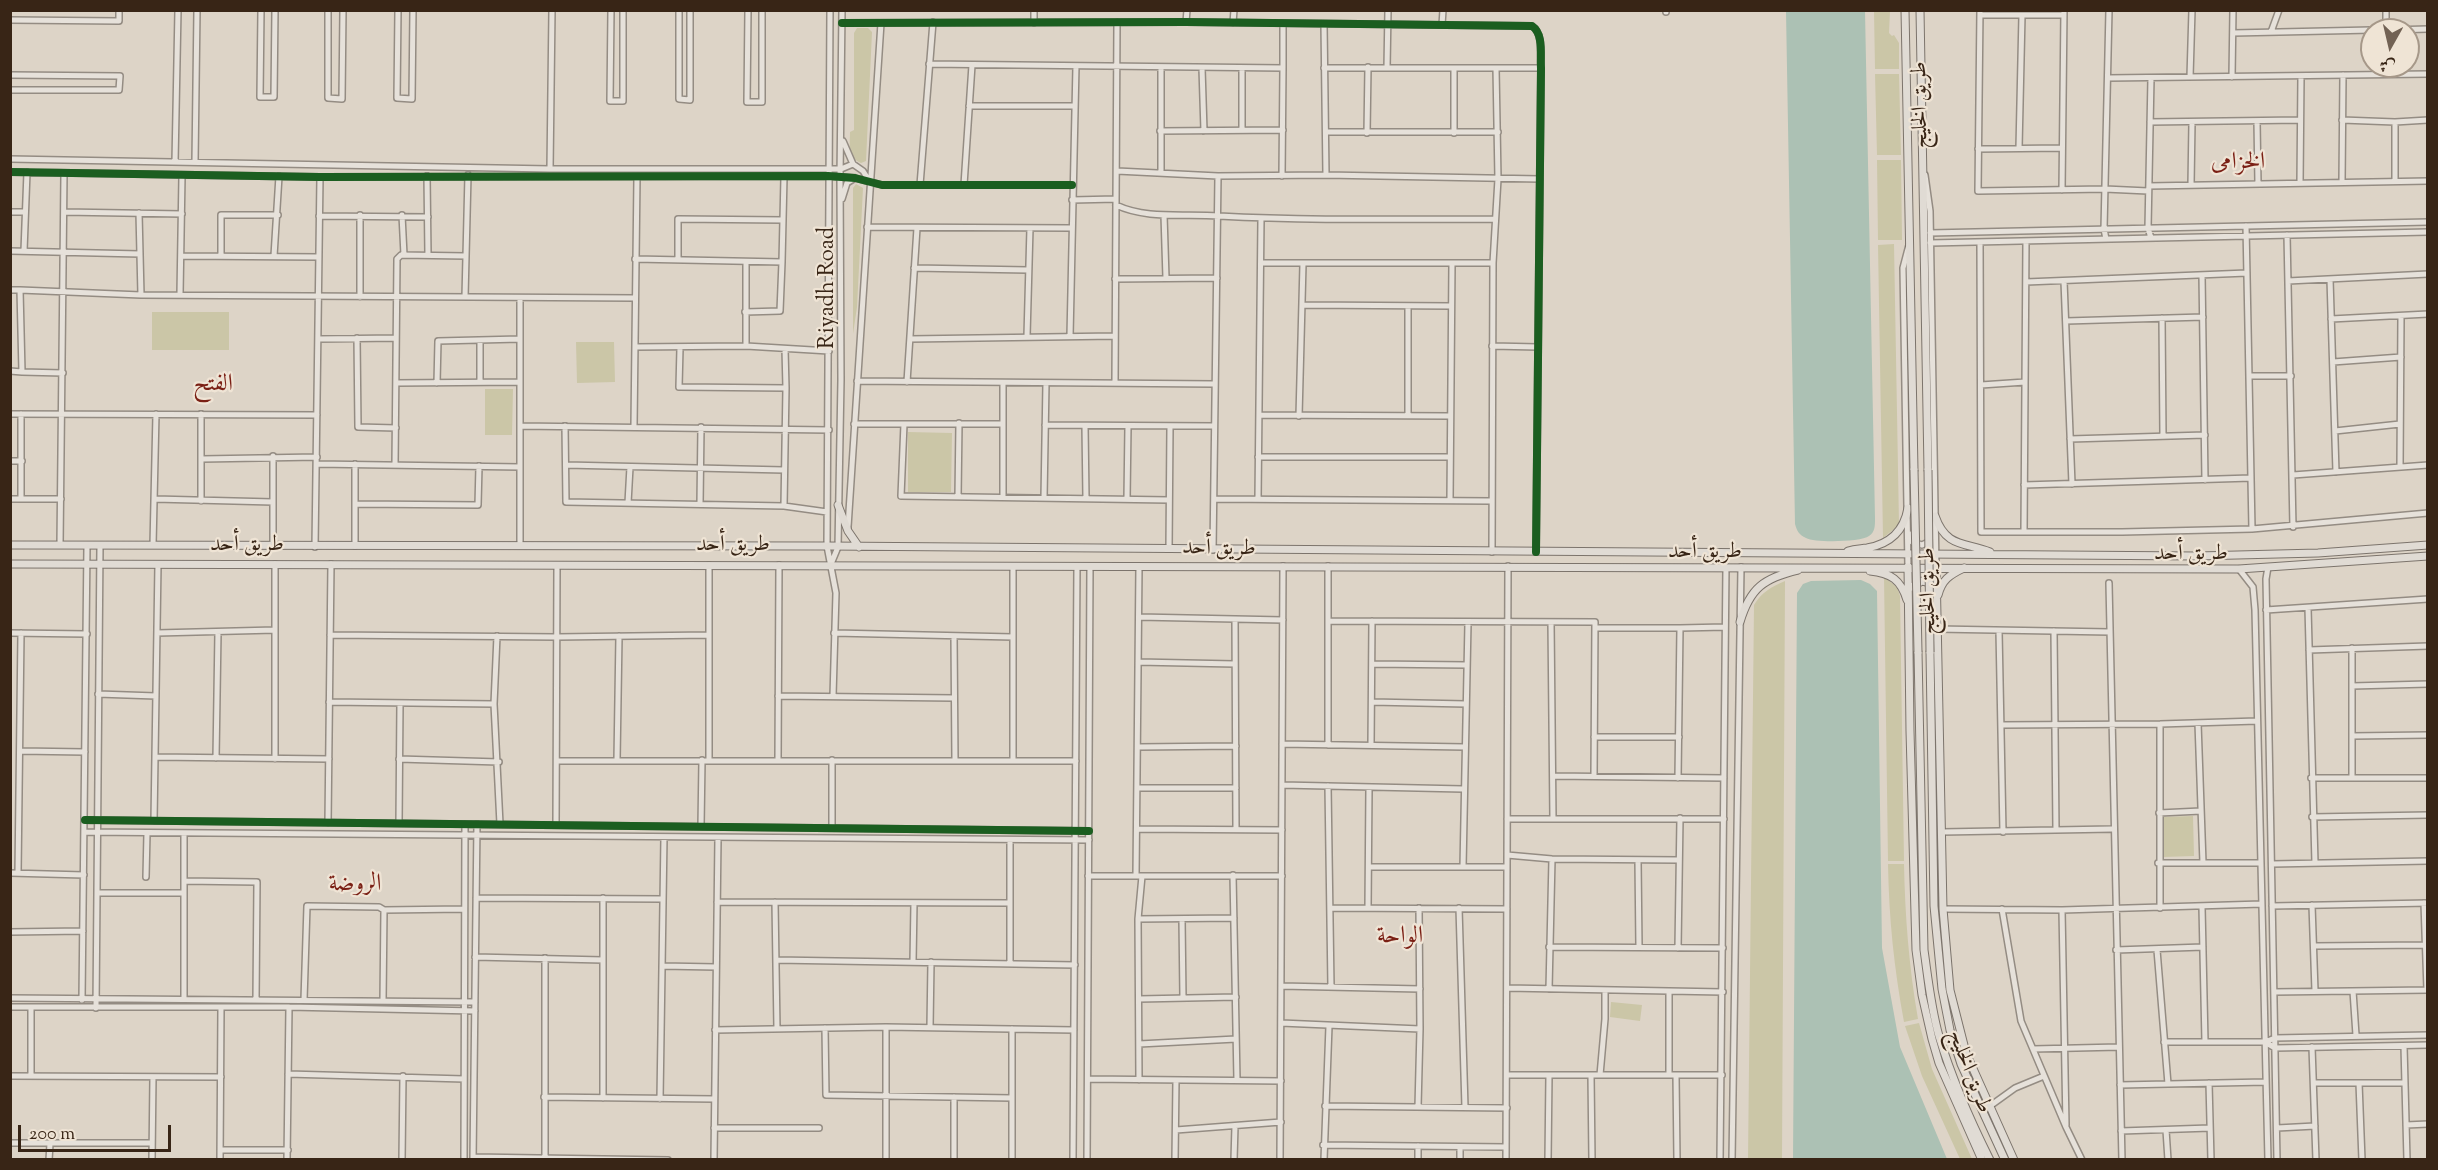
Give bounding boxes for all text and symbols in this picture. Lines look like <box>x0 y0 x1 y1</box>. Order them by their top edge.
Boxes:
north arrow <box>2360 18 2420 78</box>
text: ش <box>2378 52 2397 77</box>
street label: طريق الخليج <box>1908 61 1936 149</box>
district label: الخزامى <box>2211 150 2265 178</box>
street label: Riyadh Road <box>816 227 842 349</box>
district label: الفتح <box>193 372 233 400</box>
street label: طريق أحد <box>210 533 284 559</box>
street label: طريق أحد <box>696 533 770 559</box>
street label: طريق أحد <box>1182 536 1256 564</box>
street label: طريق أحد <box>1668 540 1742 566</box>
street label: طريق أحد <box>2154 542 2228 568</box>
street label: طريق الخليج <box>1916 547 1944 635</box>
district label: الروضة <box>329 872 381 900</box>
district label: الواحة <box>1377 924 1423 952</box>
street label: طريق الخليج <box>1940 1027 1996 1117</box>
scale bar <box>21 1113 174 1151</box>
text: 200 m <box>29 1122 75 1148</box>

